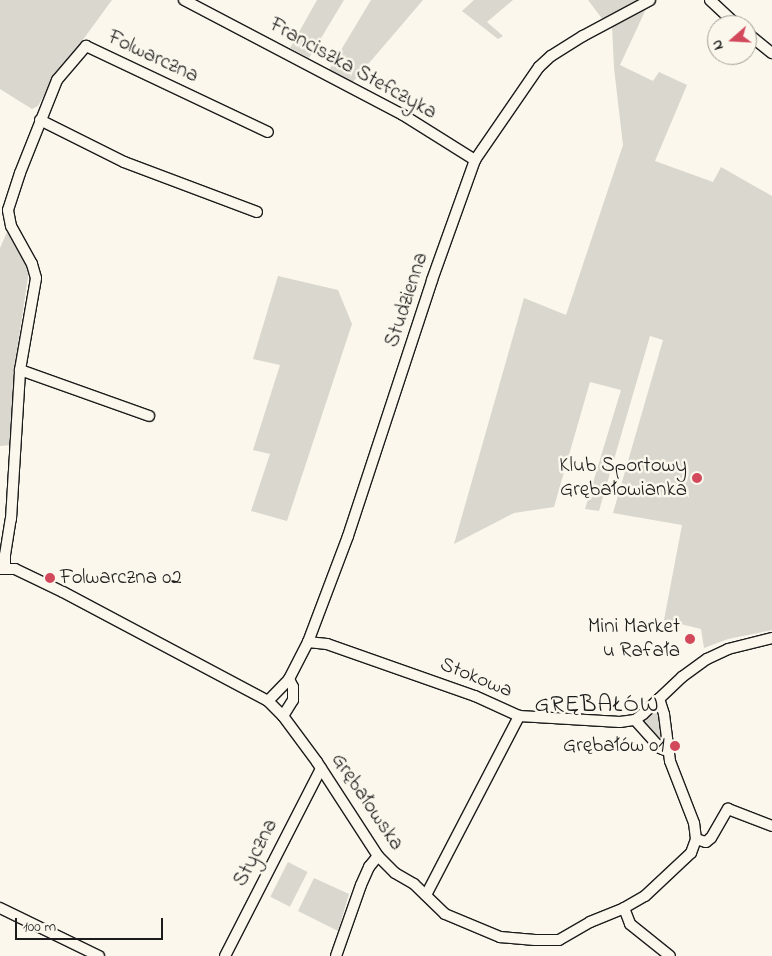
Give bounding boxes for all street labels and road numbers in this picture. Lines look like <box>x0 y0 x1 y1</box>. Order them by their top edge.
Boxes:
street label: Franciszka Stefczyka <box>265 13 441 125</box>
street label: Folwarczna <box>104 25 202 89</box>
street label: Studzienna <box>380 249 434 351</box>
street label: Stokowa <box>436 652 516 704</box>
street label: Grębałowska <box>325 748 409 856</box>
street label: Styczna <box>228 815 284 891</box>

